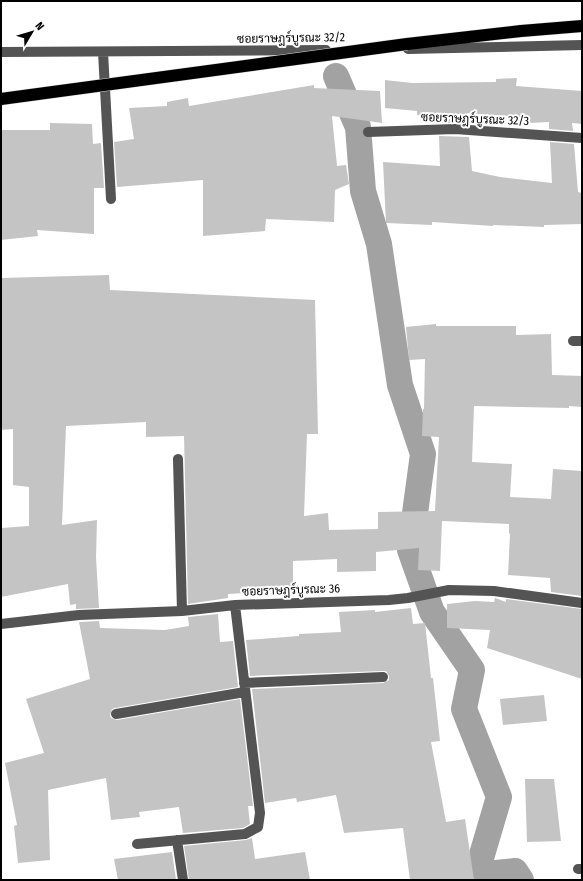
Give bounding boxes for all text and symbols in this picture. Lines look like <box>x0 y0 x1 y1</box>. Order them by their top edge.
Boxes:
north arrow <box>12 12 52 52</box>
text: N <box>32 20 47 33</box>
street label: ซอยราษฎร์บูรณะ 32/2 <box>237 29 345 47</box>
street label: ซอยราษฎร์บูรณะ 32/3 <box>421 109 529 129</box>
street label: ซอยราษฎร์บูรณะ 36 <box>242 580 340 600</box>

